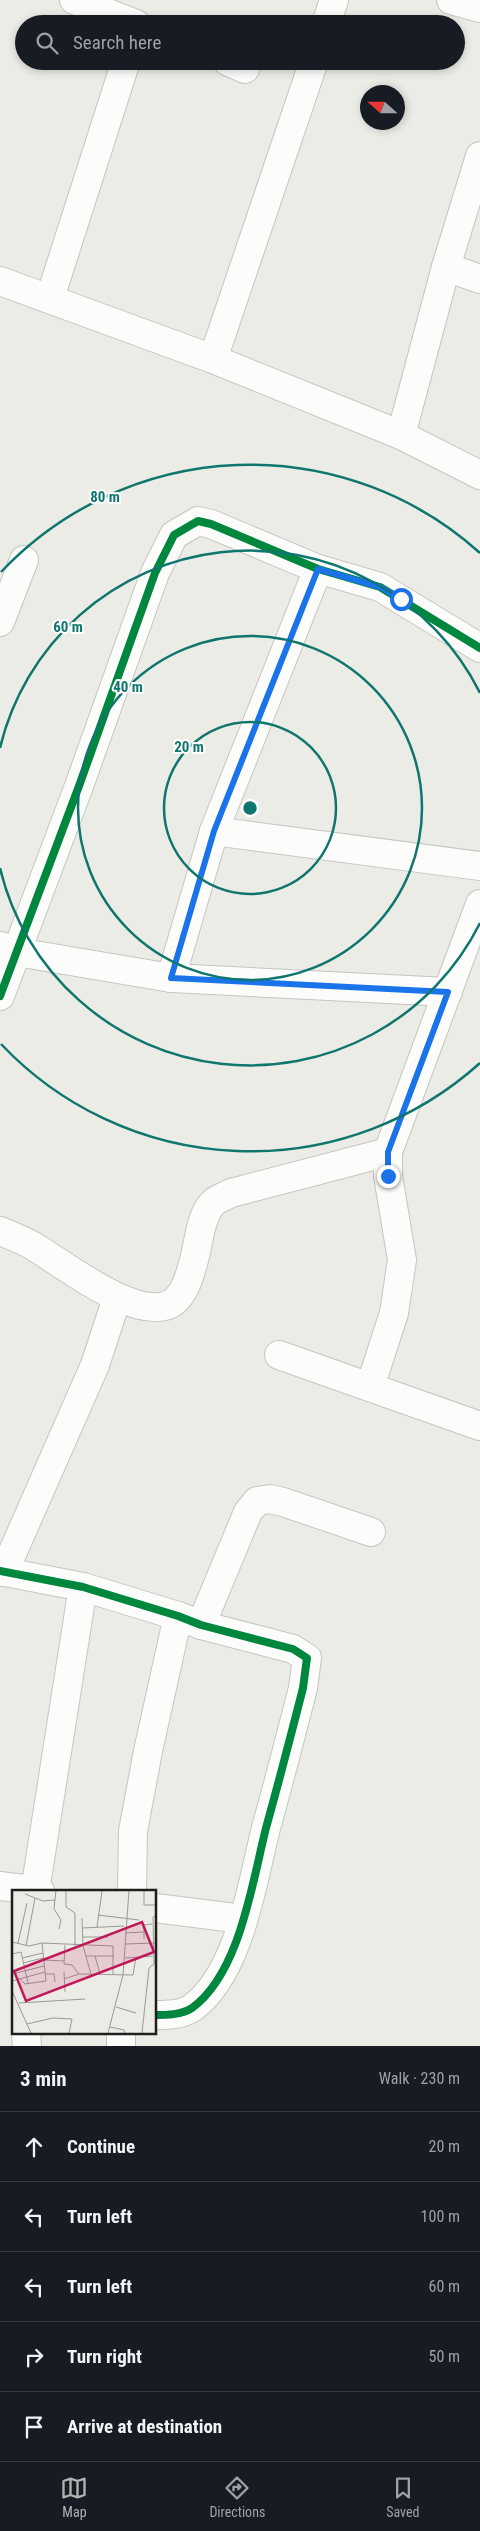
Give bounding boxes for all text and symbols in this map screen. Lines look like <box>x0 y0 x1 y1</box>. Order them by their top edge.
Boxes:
search box <box>15 15 465 70</box>
icon: search <box>33 29 61 57</box>
text: Search here <box>73 31 161 54</box>
north arrow <box>360 85 405 130</box>
text: 80 m <box>90 488 120 506</box>
route start <box>390 588 413 611</box>
text: 60 m <box>53 618 83 636</box>
text: 40 m <box>113 678 143 696</box>
text: 20 m <box>174 738 204 756</box>
centre of rings <box>241 799 259 817</box>
route end <box>377 1165 400 1188</box>
inset map <box>12 1890 156 2034</box>
text: 3 min <box>20 2067 67 2091</box>
text: Walk · 230 m <box>379 2069 460 2088</box>
icon: ahead <box>20 2133 48 2161</box>
text: Continue <box>67 2135 135 2158</box>
text: 20 m <box>428 2137 460 2156</box>
icon: left <box>20 2203 48 2231</box>
text: Turn left <box>67 2205 132 2228</box>
text: 100 m <box>421 2207 460 2226</box>
icon: left <box>20 2273 48 2301</box>
text: Turn left <box>67 2275 132 2298</box>
text: 60 m <box>428 2277 460 2296</box>
icon: right <box>20 2343 48 2371</box>
text: Turn right <box>67 2345 142 2368</box>
text: 50 m <box>428 2347 460 2366</box>
icon: arrive <box>20 2413 48 2441</box>
text: Arrive at destination <box>67 2415 222 2438</box>
tab: Map <box>60 2474 88 2520</box>
tab: Directions <box>209 2474 265 2520</box>
tab: Saved <box>386 2474 420 2520</box>

